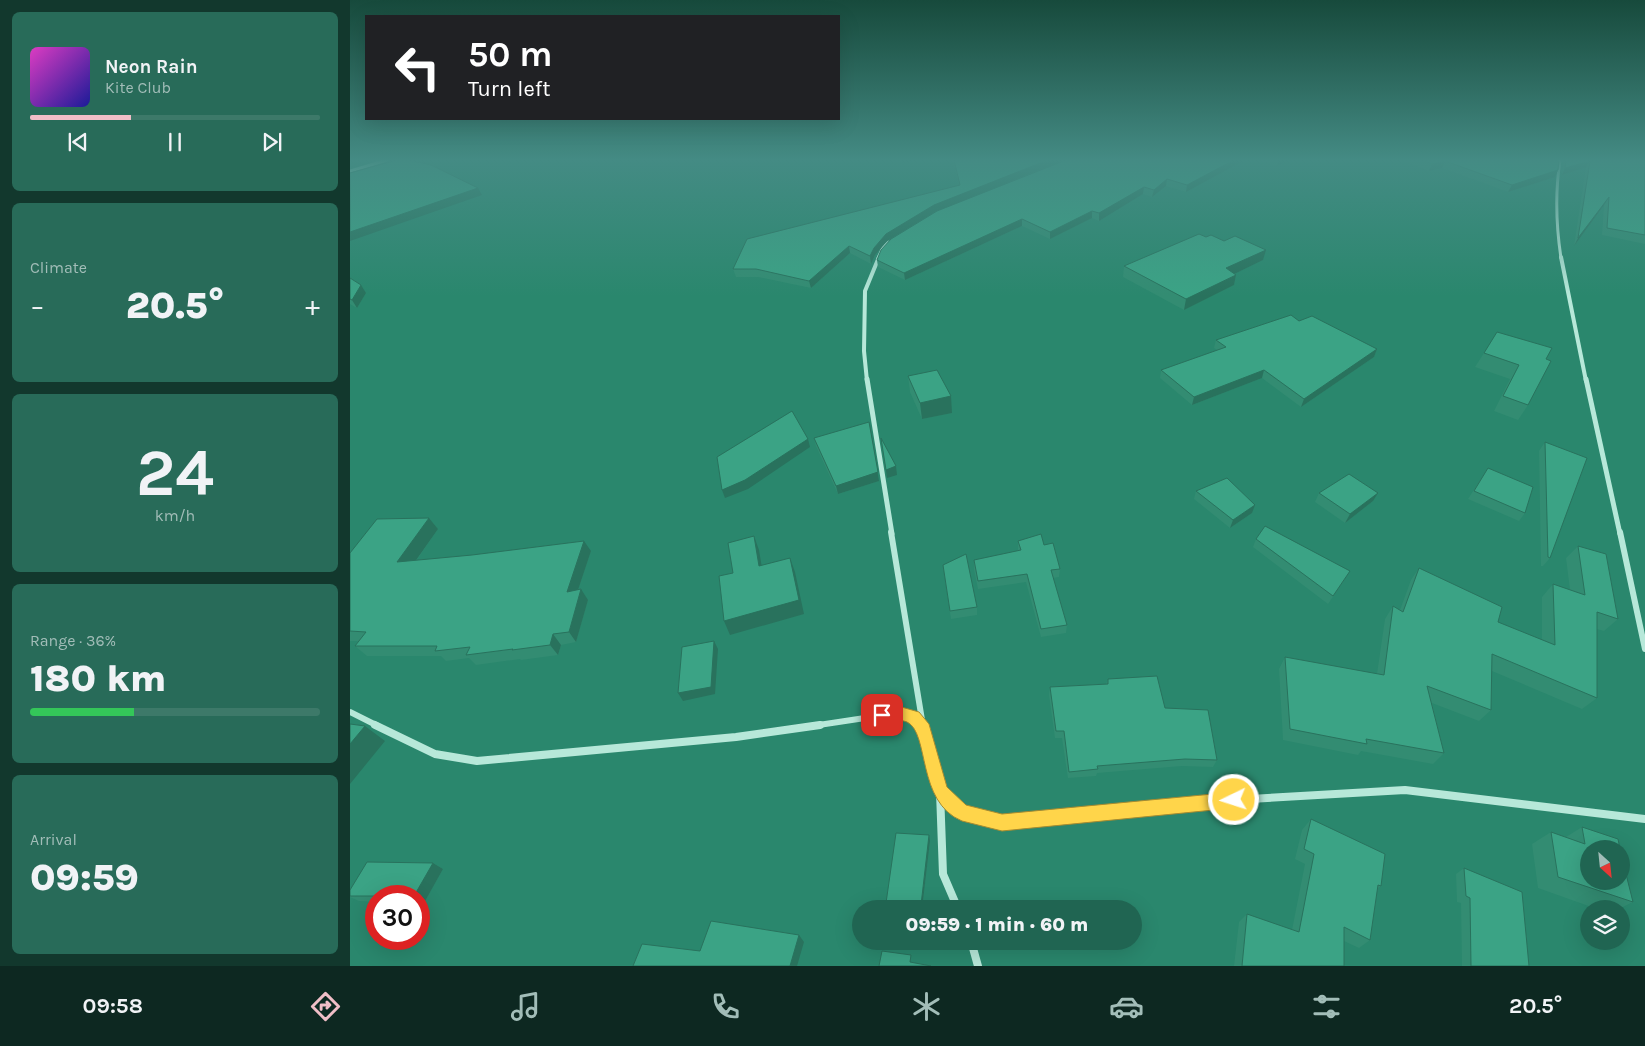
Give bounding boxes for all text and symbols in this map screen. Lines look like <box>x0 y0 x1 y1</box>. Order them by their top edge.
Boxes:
text: 50 m <box>468 34 553 75</box>
icon: left <box>385 35 450 100</box>
text: Neon Rain <box>105 56 198 78</box>
text: Turn left <box>468 76 551 102</box>
text: Kite Club <box>105 78 171 97</box>
icon: previous <box>64 128 92 156</box>
icon: pause <box>161 128 189 156</box>
icon: next <box>258 128 286 156</box>
text: Climate <box>30 258 87 277</box>
text: 20.5° <box>126 283 224 328</box>
text: − <box>30 289 45 322</box>
text: + <box>305 289 320 322</box>
text: 24 <box>136 435 214 511</box>
text: km/h <box>155 506 195 525</box>
text: Range · 36% <box>30 631 116 650</box>
text: 180 km <box>30 656 166 701</box>
pin <box>861 694 903 736</box>
icon: arrive <box>868 701 896 729</box>
position arrow <box>1207 773 1259 825</box>
text: Arrival <box>30 830 77 849</box>
north arrow <box>1580 840 1630 890</box>
map controls <box>1580 840 1630 950</box>
text: 09:59 <box>30 855 139 900</box>
speed limit sign: 30 <box>365 885 430 950</box>
button: layers <box>1580 900 1630 950</box>
text: 09:59 · 1 min · 60 m <box>906 914 1088 936</box>
icon: directions <box>308 989 343 1024</box>
icon: music <box>508 989 543 1024</box>
icon: phone <box>708 989 743 1024</box>
icon: climate <box>909 989 944 1024</box>
icon: car <box>1109 989 1144 1024</box>
icon: filters <box>1309 989 1344 1024</box>
text: 09:58 <box>83 993 143 1019</box>
text: 20.5° <box>1509 993 1562 1019</box>

